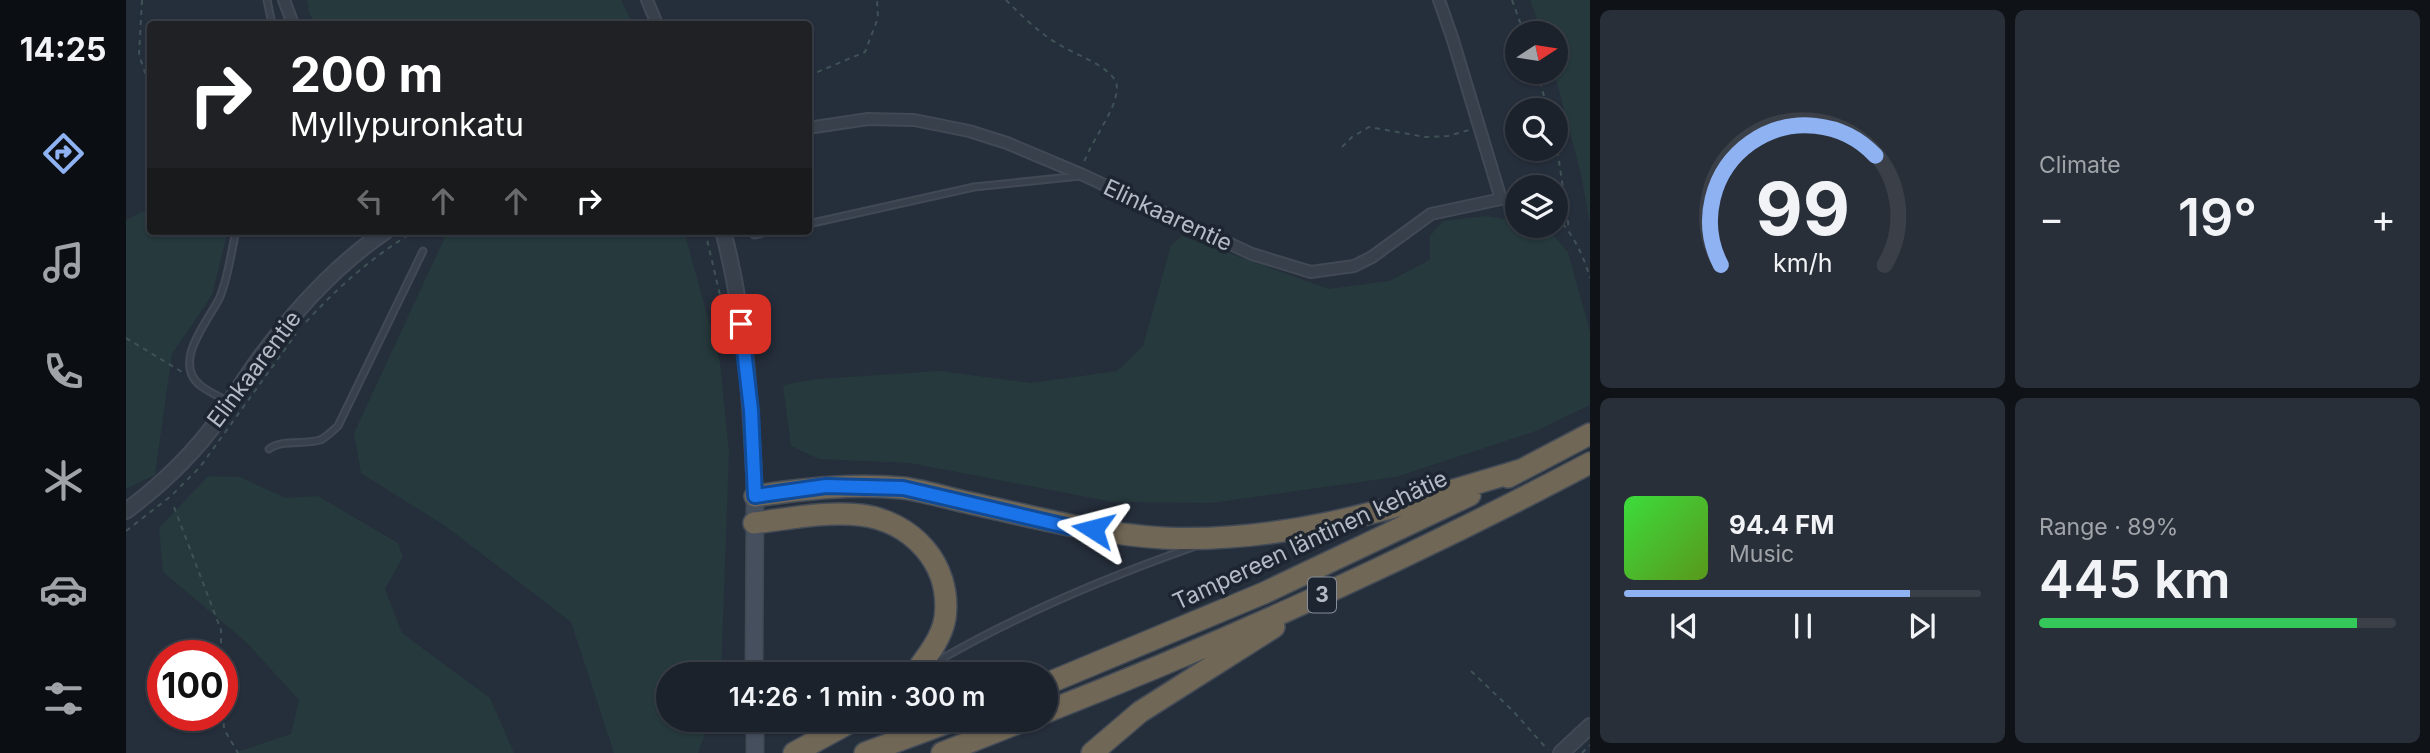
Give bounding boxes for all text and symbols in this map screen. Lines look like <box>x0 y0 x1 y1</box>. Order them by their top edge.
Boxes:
north arrow <box>1505 21 1568 84</box>
map controls <box>1505 21 1568 238</box>
text: 14:25 <box>20 30 106 69</box>
text: 200 m <box>290 45 443 104</box>
icon: right <box>175 49 266 140</box>
button: search <box>1505 98 1568 161</box>
text: Myllypuronkatu <box>290 105 524 144</box>
icon: directions <box>39 129 88 178</box>
text: Climate <box>2039 151 2121 179</box>
text: 99 <box>1755 164 1850 253</box>
street label: Elinkaarentie <box>1099 173 1237 257</box>
button: layers <box>1505 175 1568 238</box>
icon: left <box>351 182 389 220</box>
icon: ahead <box>424 182 462 220</box>
icon: ahead <box>497 182 535 220</box>
icon: right <box>570 182 608 220</box>
text: 19° <box>2178 186 2257 249</box>
text: − <box>2039 195 2064 241</box>
text: + <box>2371 195 2396 241</box>
icon: music <box>39 238 88 287</box>
text: km/h <box>1773 248 1832 278</box>
pin <box>711 294 771 354</box>
street label: Elinkaarentie <box>201 305 307 433</box>
icon: arrive <box>722 305 760 343</box>
icon: phone <box>39 347 88 396</box>
icon: climate <box>39 456 88 505</box>
street label: Tampereen läntinen kehätie <box>1168 464 1452 616</box>
position arrow <box>1056 492 1130 566</box>
text: 94.4 FM <box>1729 509 1835 540</box>
text: Range · 89% <box>2039 513 2178 541</box>
text: Music <box>1729 540 1794 568</box>
text: 445 km <box>2039 548 2231 611</box>
icon: car <box>39 565 88 614</box>
road number: 3 <box>1308 578 1336 612</box>
icon: previous <box>1665 607 1703 645</box>
icon: pause <box>1784 607 1822 645</box>
icon: next <box>1903 607 1941 645</box>
speed limit sign: 100 <box>147 640 238 731</box>
icon: filters <box>39 674 88 723</box>
text: 14:26 · 1 min · 300 m <box>729 681 985 712</box>

